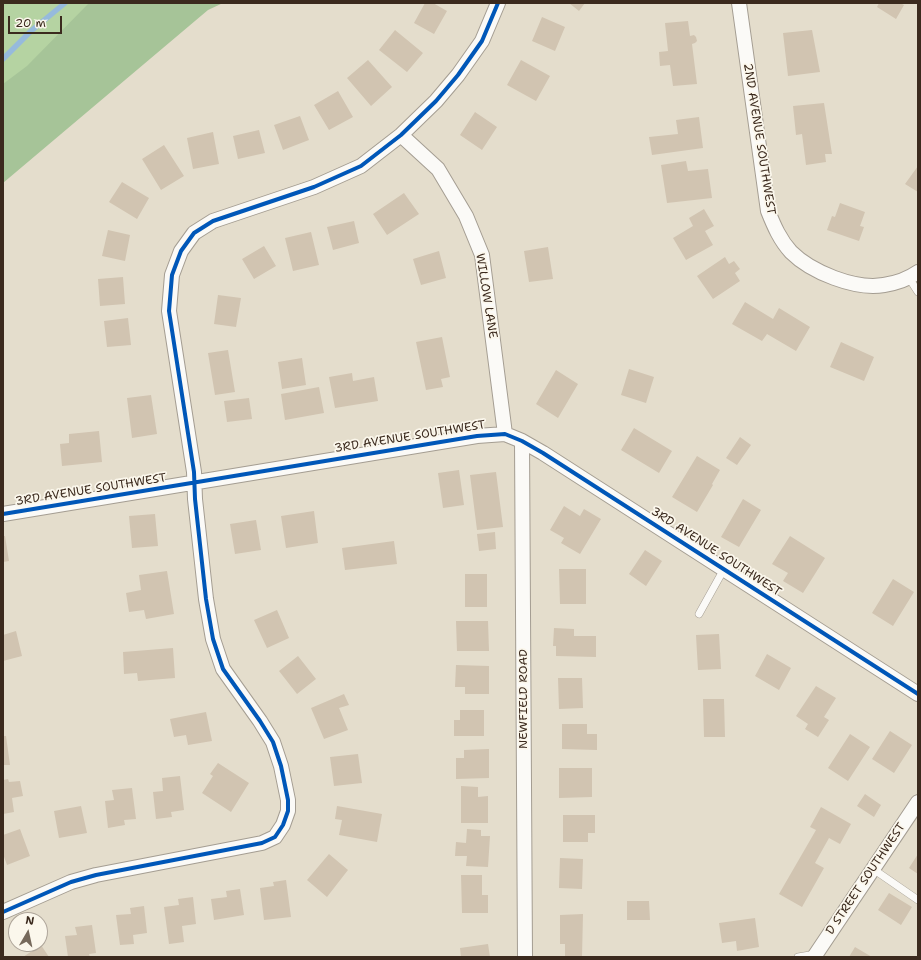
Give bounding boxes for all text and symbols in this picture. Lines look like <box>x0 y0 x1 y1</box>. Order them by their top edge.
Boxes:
scale bar <box>10 8 64 34</box>
text: 20 m <box>15 15 46 31</box>
street label: 2ND AVENUE SOUTHWEST <box>740 62 778 216</box>
street label: WILLOW LANE <box>472 252 500 340</box>
street label: 3RD AVENUE SOUTHWEST <box>333 418 487 456</box>
street label: 3RD AVENUE SOUTHWEST <box>14 471 168 509</box>
street label: 3RD AVENUE SOUTHWEST <box>648 504 784 600</box>
street label: NEWFIELD ROAD <box>517 649 531 749</box>
street label: D STREET SOUTHWEST <box>823 820 909 938</box>
north arrow <box>8 912 48 952</box>
text: N <box>24 913 35 929</box>

